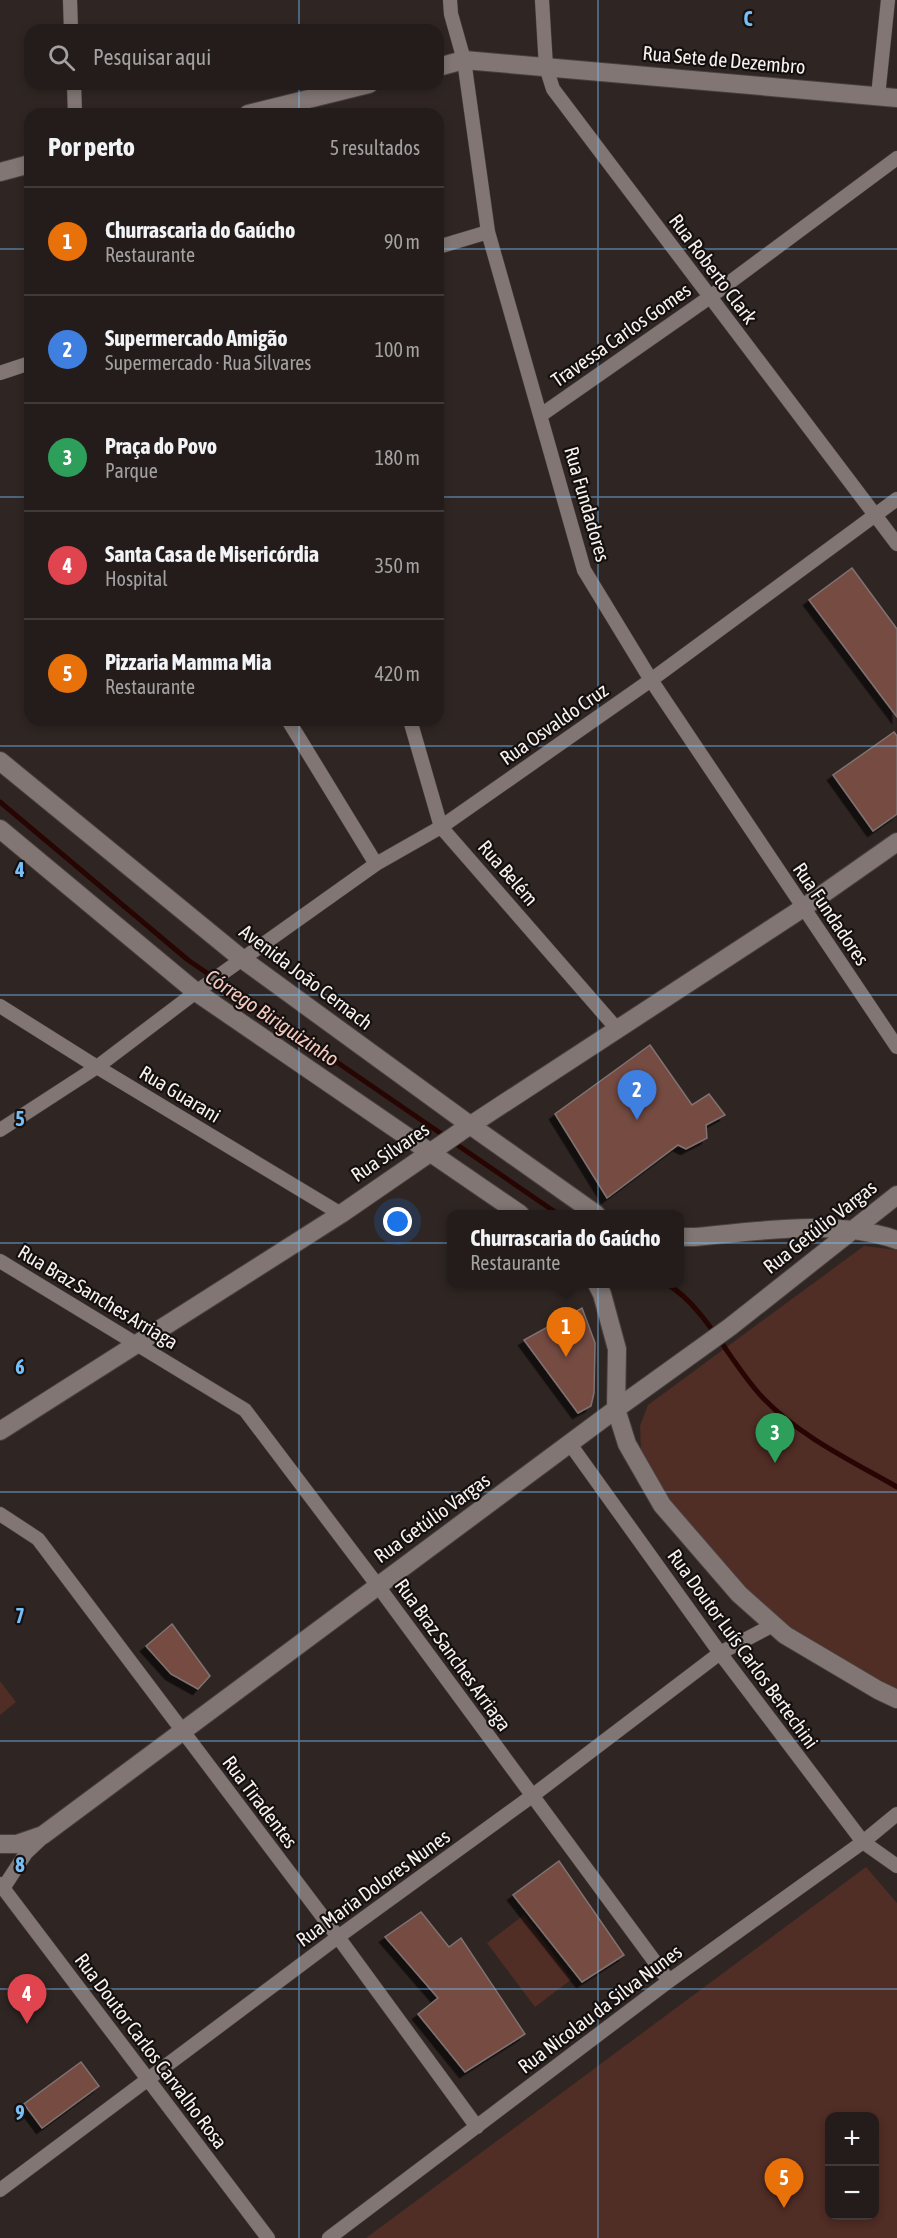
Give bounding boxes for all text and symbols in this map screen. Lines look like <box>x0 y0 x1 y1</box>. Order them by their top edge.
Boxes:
text: C <box>744 7 753 30</box>
search box <box>24 24 444 90</box>
icon: search <box>45 41 78 74</box>
street label: Rua Sete de Dezembro <box>642 41 806 78</box>
text: Pesquisar aqui <box>93 44 211 70</box>
text: Por perto <box>48 132 135 162</box>
text: 5 resultados <box>330 136 420 159</box>
street label: Rua Roberto Clark <box>665 209 762 328</box>
text: Churrascaria do Gaúcho <box>105 217 295 243</box>
text: 1 <box>63 230 72 253</box>
text: 90 m <box>384 230 420 253</box>
text: Restaurante <box>105 243 195 266</box>
street label: Travessa Carlos Gomes <box>547 278 695 391</box>
text: Supermercado Amigão <box>105 325 288 351</box>
text: 2 <box>63 338 72 361</box>
text: 100 m <box>375 338 420 361</box>
text: Supermercado · Rua Silvares <box>105 351 311 374</box>
text: Praça do Povo <box>105 433 217 459</box>
street label: Rua Fundadores <box>560 444 615 564</box>
text: 3 <box>63 446 72 469</box>
text: 180 m <box>375 446 420 469</box>
text: Parque <box>105 459 158 482</box>
text: Santa Casa de Misericórdia <box>105 541 319 567</box>
text: 4 <box>63 554 72 577</box>
text: 350 m <box>375 554 420 577</box>
text: Hospital <box>105 567 168 590</box>
text: Pizzaria Mamma Mia <box>105 649 271 675</box>
text: 5 <box>63 662 72 685</box>
text: 420 m <box>375 662 420 685</box>
text: Restaurante <box>105 675 195 698</box>
street label: Rua Osvaldo Cruz <box>495 678 612 769</box>
street label: Rua Belém <box>474 835 543 910</box>
text: 4 <box>14 858 25 881</box>
street label: Rua Fundadores <box>789 858 874 969</box>
street label: Avenida João Cernach <box>235 919 377 1034</box>
water label: Córrego Biriguizinho <box>201 964 344 1071</box>
street label: Rua Guarani <box>136 1060 225 1127</box>
pin: 2 <box>618 1070 656 1120</box>
text: 5 <box>15 1107 25 1130</box>
street label: Rua Silvares <box>346 1117 433 1186</box>
street label: Rua Getúlio Vargas <box>759 1175 881 1278</box>
your location <box>383 1207 412 1236</box>
popup <box>447 1210 684 1288</box>
text: Churrascaria do Gaúcho <box>470 1225 661 1251</box>
street label: Rua Braz Sanches Arriaga <box>14 1240 182 1353</box>
text: Restaurante <box>470 1251 560 1274</box>
pin: 1 <box>546 1308 586 1357</box>
text: 6 <box>15 1355 25 1378</box>
pin: 3 <box>756 1414 794 1463</box>
street label: Rua Getúlio Vargas <box>369 1468 494 1567</box>
street label: Rua Doutor Luís Carlos Bertechini <box>663 1545 823 1753</box>
street label: Rua Braz Sanches Arriaga <box>391 1574 516 1735</box>
text: 7 <box>15 1604 25 1627</box>
street label: Rua Tiradentes <box>218 1751 303 1852</box>
street label: Rua Maria Dolores Nunes <box>291 1824 454 1951</box>
text: 8 <box>15 1853 25 1876</box>
street label: Rua Nicolau da Silva Nunes <box>513 1940 686 2078</box>
street label: Rua Doutor Carlos Carvalho Rosa <box>70 1949 232 2153</box>
pin: 4 <box>8 1974 46 2024</box>
text: 9 <box>15 2101 25 2124</box>
map controls <box>825 2112 879 2220</box>
button: + <box>825 2112 879 2166</box>
pin: 5 <box>764 2158 804 2208</box>
button: − <box>825 2166 879 2220</box>

